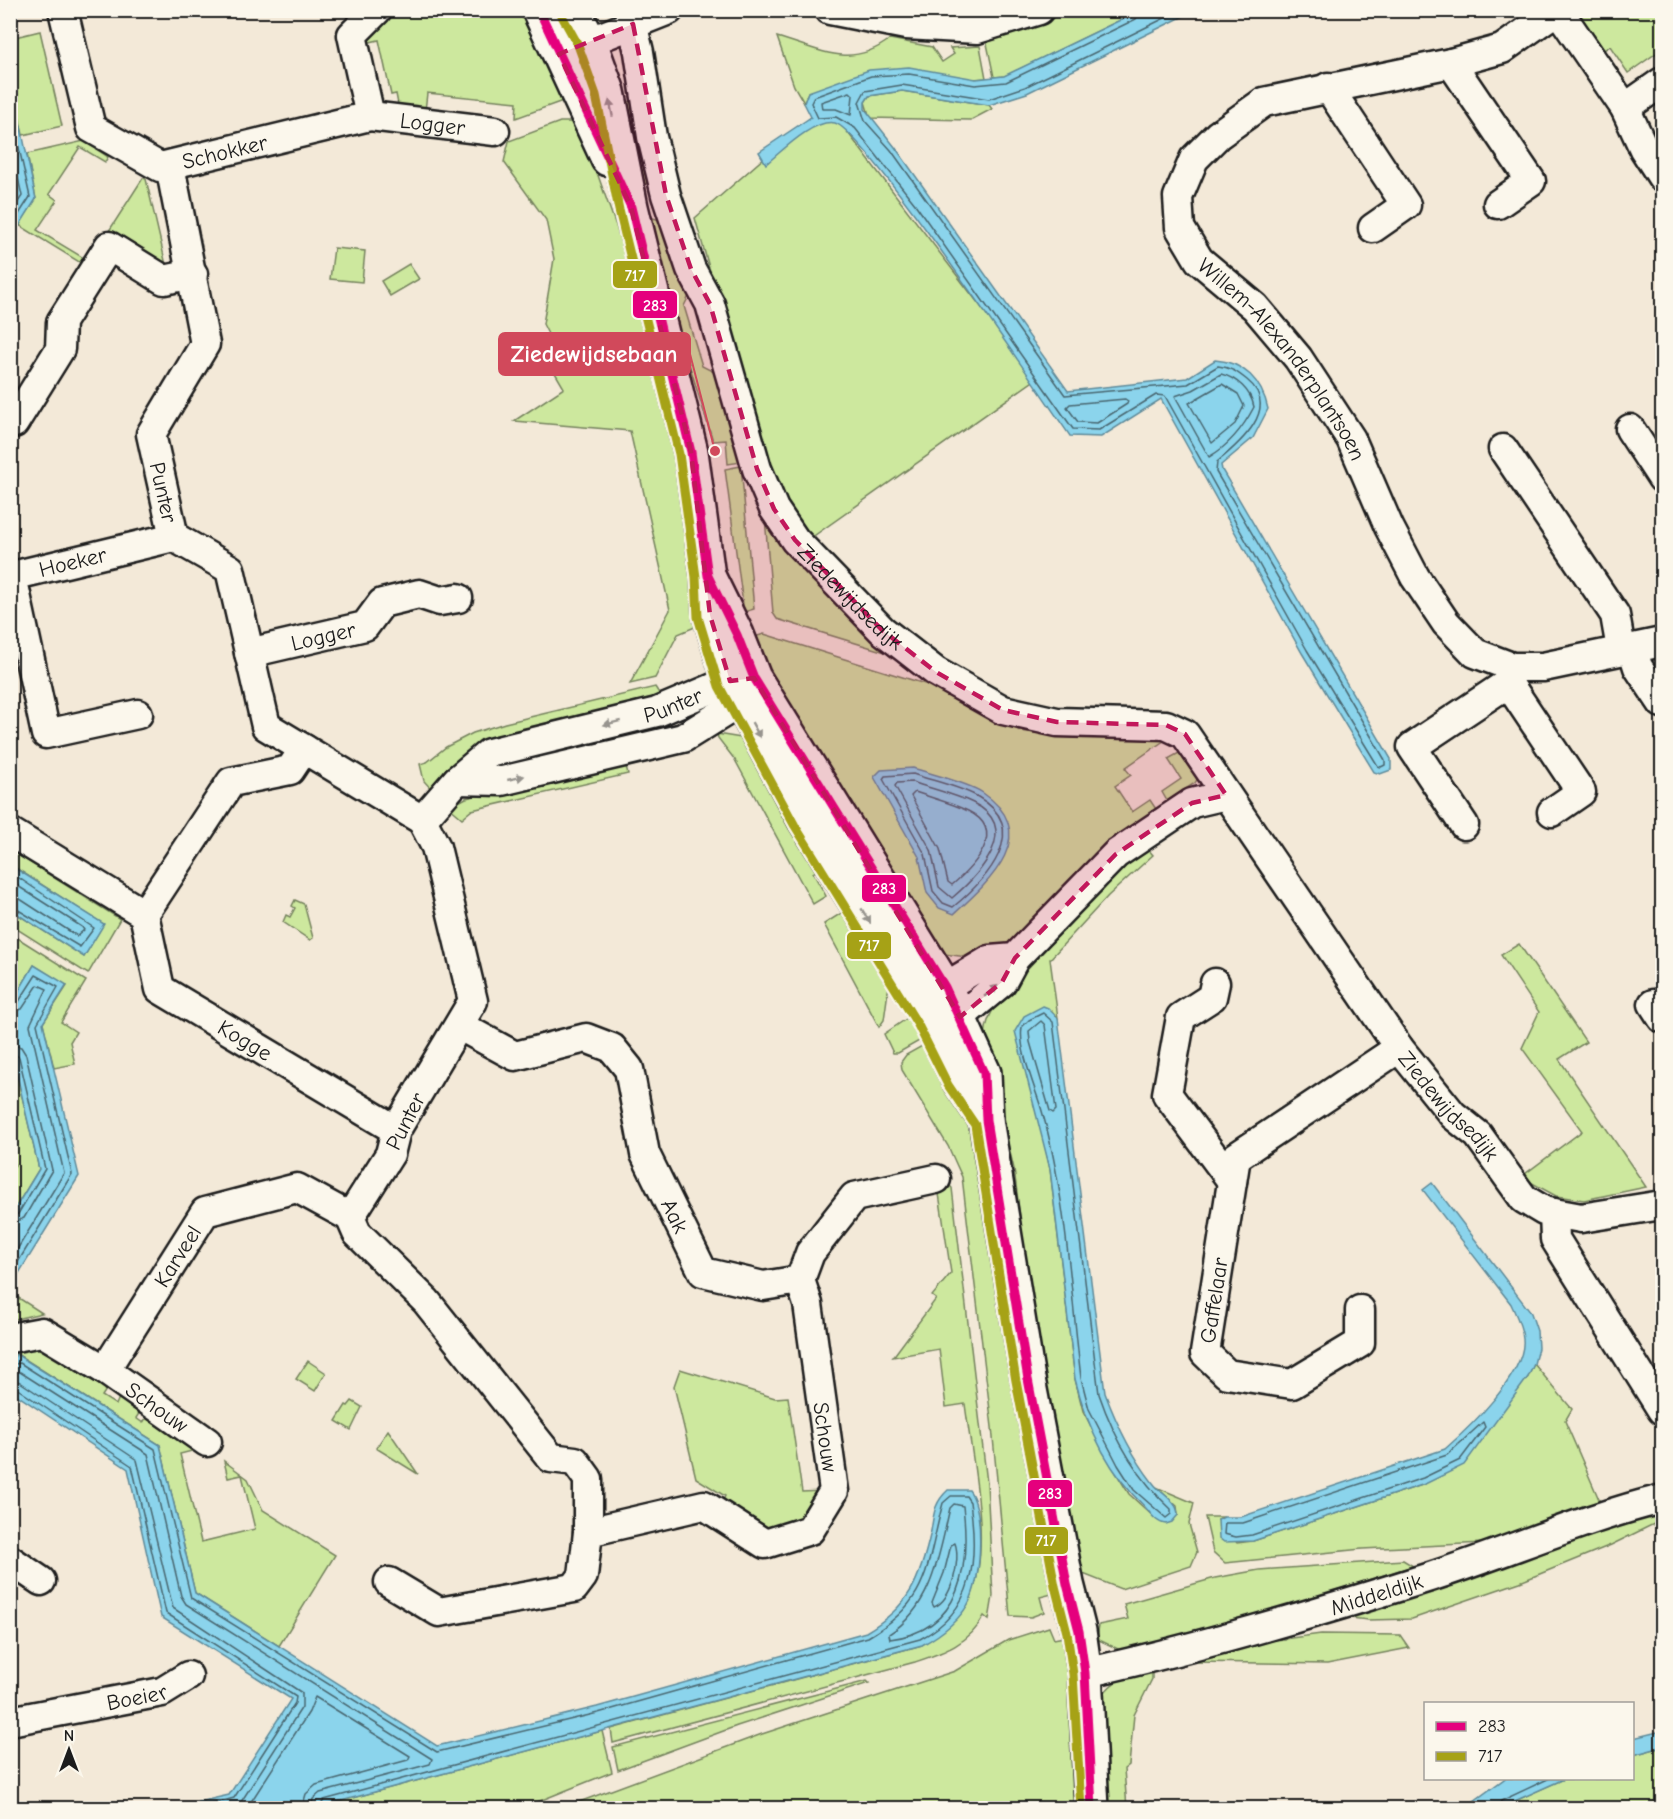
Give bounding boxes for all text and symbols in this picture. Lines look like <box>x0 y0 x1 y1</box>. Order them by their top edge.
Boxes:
one-way arrow <box>606 99 615 118</box>
street label: Logger <box>398 108 467 141</box>
street label: Schokker <box>180 129 270 175</box>
street label: Willem-Alexanderplantsoen <box>1192 253 1371 465</box>
line badge: 717 <box>612 260 658 289</box>
text: 717 <box>625 267 646 285</box>
line badge: 283 <box>632 290 678 319</box>
text: 283 <box>643 297 667 315</box>
callout: Ziedewijdsebaan <box>499 333 690 375</box>
text: Ziedewijdsebaan <box>510 340 678 368</box>
street label: Punter <box>144 460 182 525</box>
street label: Ziedewijdsedijk <box>792 539 909 656</box>
street label: Hoeker <box>36 542 109 583</box>
street label: Logger <box>288 617 358 657</box>
street label: Punter <box>641 682 707 729</box>
one-way arrow <box>603 719 621 729</box>
one-way arrow <box>751 722 761 739</box>
one-way arrow <box>506 773 525 783</box>
line badge: 283 <box>861 874 907 903</box>
text: 283 <box>872 880 896 898</box>
one-way arrow <box>861 908 871 925</box>
line badge: 717 <box>846 931 892 960</box>
text: 717 <box>859 937 880 955</box>
one-way arrow <box>983 984 999 997</box>
street label: Kogge <box>213 1015 276 1067</box>
street label: Ziedewijdsedijk <box>1393 1046 1504 1166</box>
street label: Punter <box>380 1088 431 1155</box>
street label: Aak <box>655 1195 694 1238</box>
street label: Karveel <box>149 1221 207 1292</box>
street label: Gaffelaar <box>1195 1255 1234 1345</box>
street label: Schouw <box>120 1377 193 1439</box>
street label: Schouw <box>807 1400 843 1474</box>
line badge: 283 <box>1027 1479 1073 1508</box>
text: 283 <box>1038 1485 1062 1503</box>
line badge: 717 <box>1024 1526 1069 1555</box>
text: 717 <box>1036 1532 1057 1550</box>
street label: Middeldijk <box>1327 1568 1426 1621</box>
street label: Boeier <box>104 1679 174 1716</box>
legend <box>1424 1702 1634 1780</box>
text: 283 <box>1478 1716 1506 1737</box>
north arrow <box>39 1720 99 1780</box>
text: N <box>64 1727 74 1745</box>
text: 717 <box>1478 1746 1503 1767</box>

